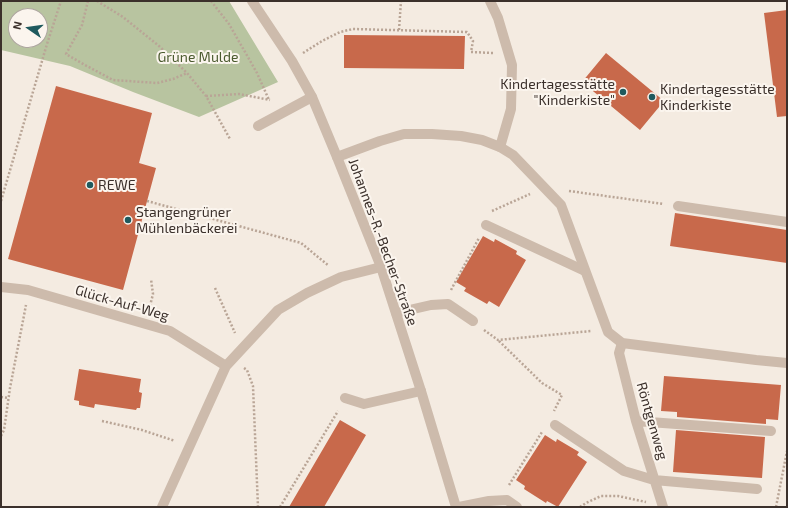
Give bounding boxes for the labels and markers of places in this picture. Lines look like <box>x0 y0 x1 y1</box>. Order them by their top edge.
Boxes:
place label: Kindertagesstätte "Kinderkiste" <box>500 76 615 108</box>
place label: Kindertagesstätte Kinderkiste <box>660 81 775 114</box>
marker: Kindertagesstätte "Kinderkiste" <box>618 87 628 97</box>
marker: Kindertagesstätte Kinderkiste <box>647 92 657 102</box>
place label: REWE <box>98 177 136 193</box>
marker: REWE <box>85 180 95 190</box>
place label: Stangengrüner Mühlenbäckerei <box>136 204 238 236</box>
marker: Stangengrüner Mühlenbäckerei <box>123 215 133 225</box>

